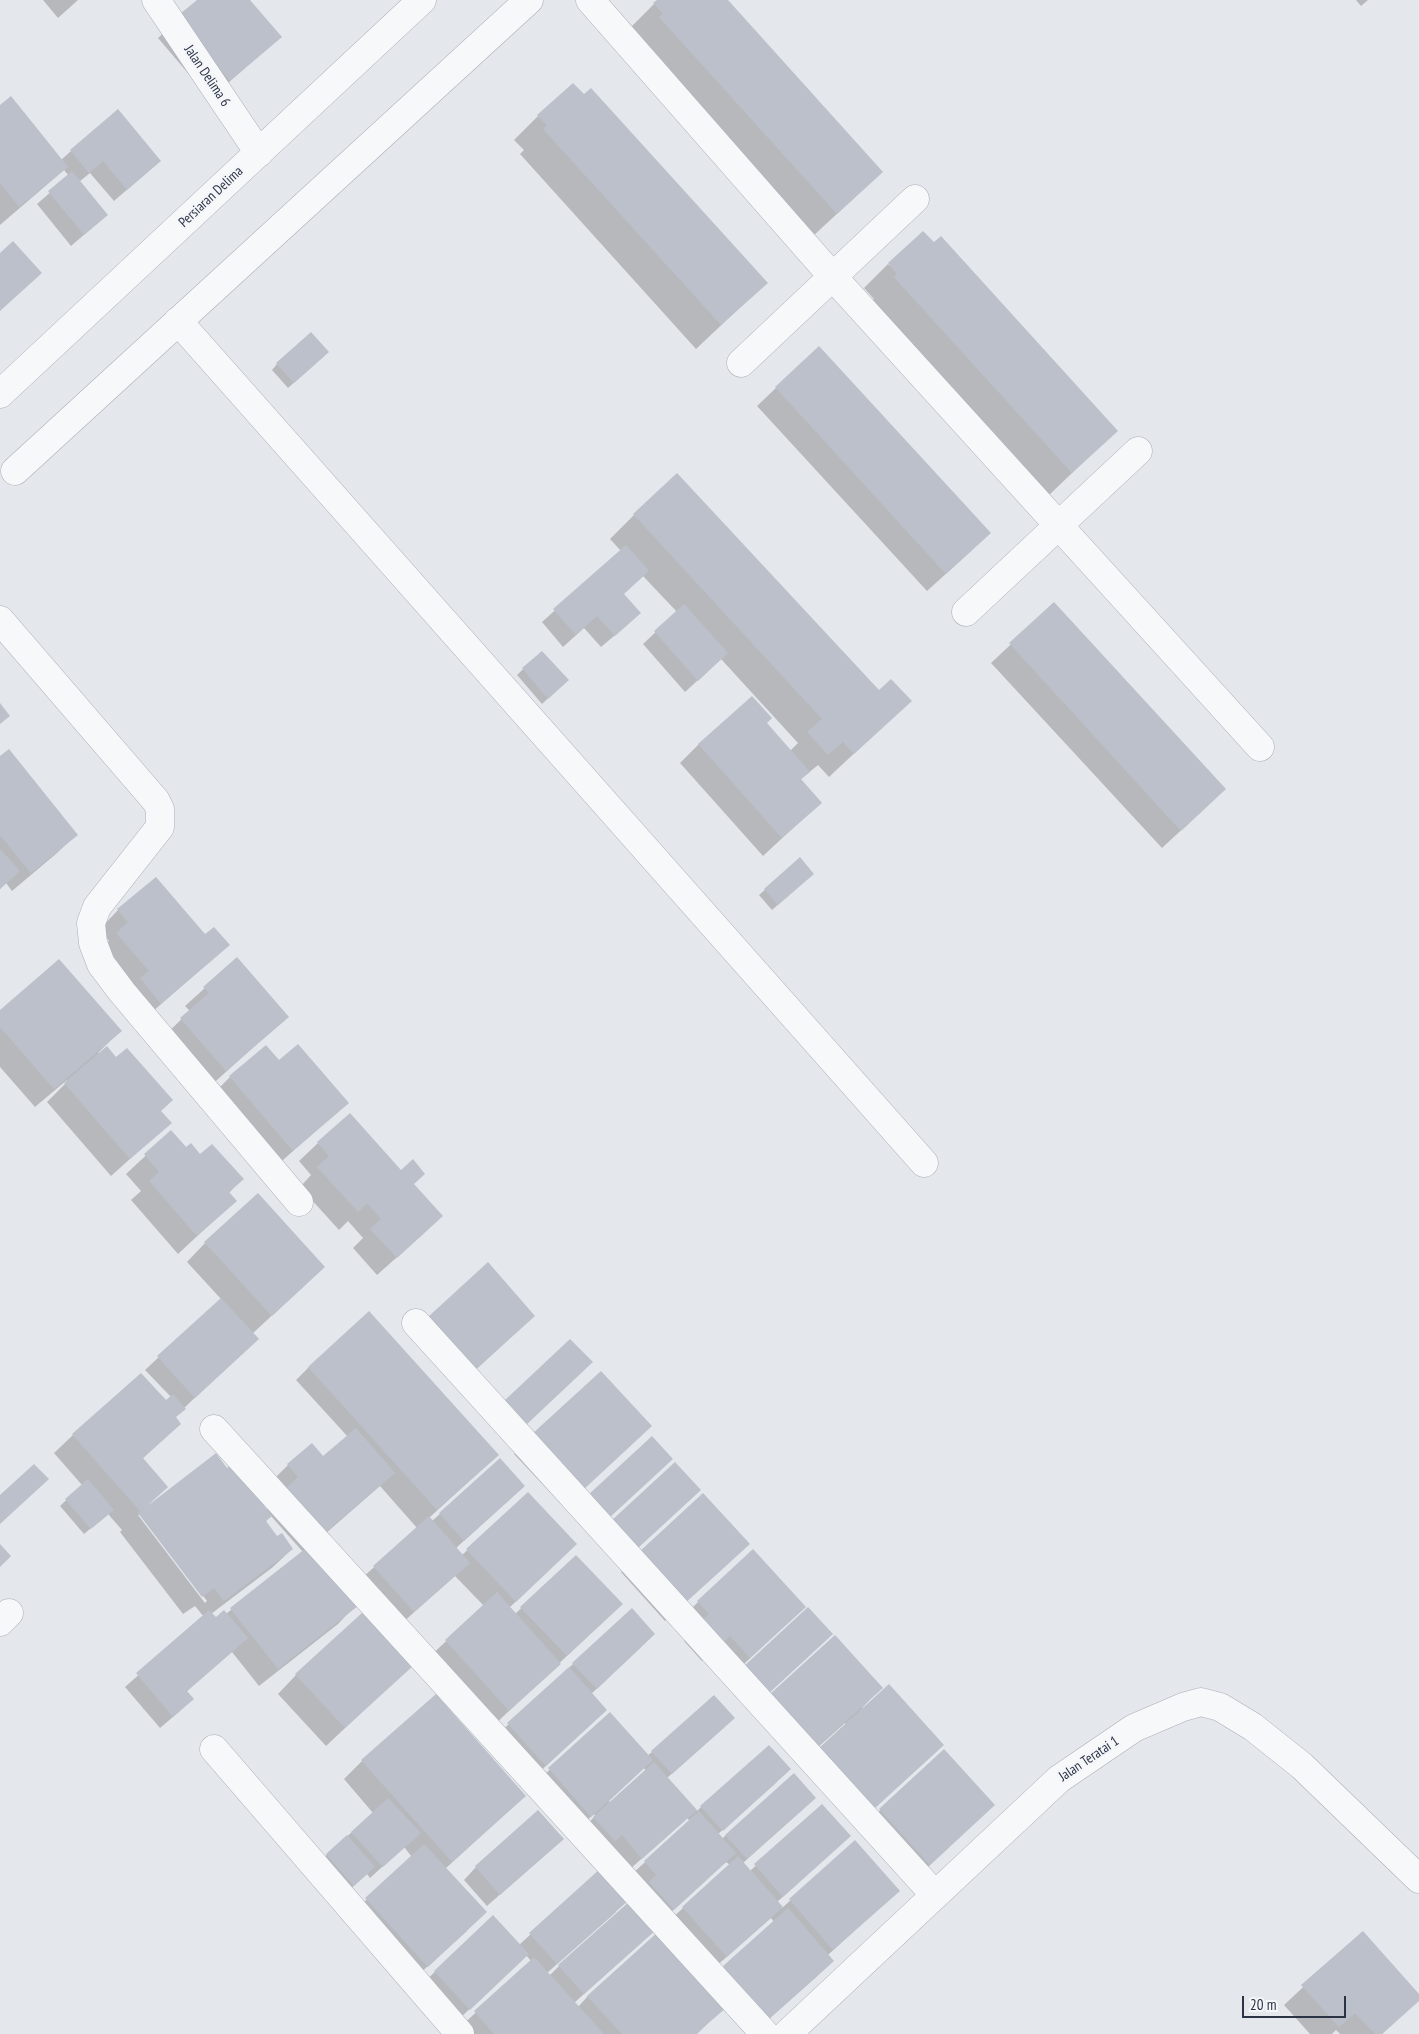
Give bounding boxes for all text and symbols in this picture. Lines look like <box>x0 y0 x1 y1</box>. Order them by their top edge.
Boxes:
street label: Jalan Delima 6 <box>180 42 234 110</box>
street label: Persiaran Delima <box>175 163 247 231</box>
street label: Jalan Teratai 1 <box>1056 1733 1122 1785</box>
scale bar <box>1244 1986 1348 2018</box>
text: 20 m <box>1250 1995 1276 2014</box>

